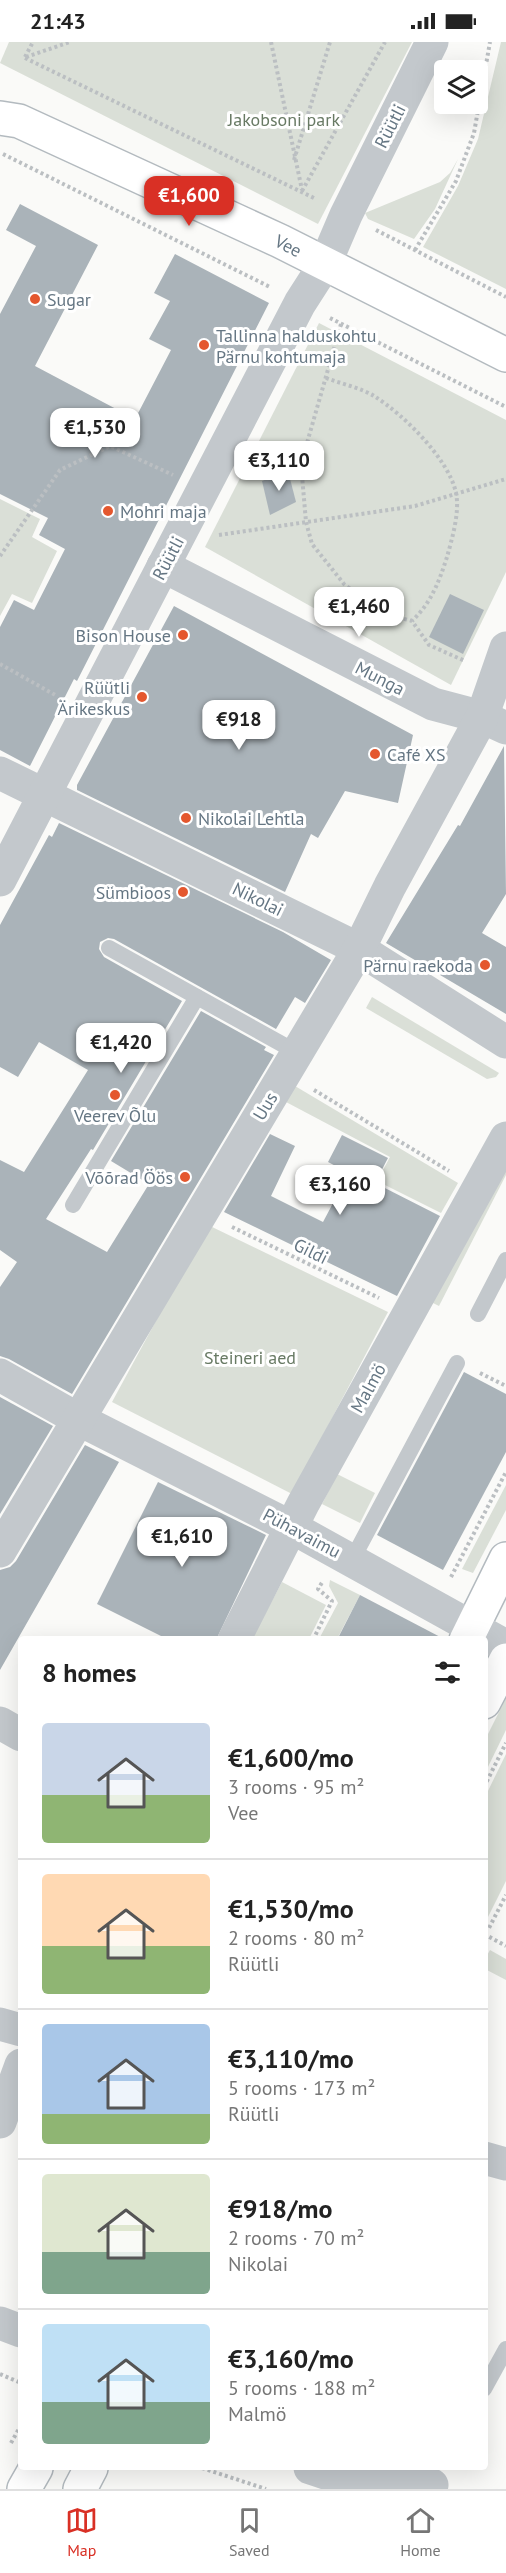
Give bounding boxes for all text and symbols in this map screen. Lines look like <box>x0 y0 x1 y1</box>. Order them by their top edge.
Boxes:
text: 21:43 <box>30 7 86 35</box>
map controls <box>434 60 488 114</box>
button: layers <box>434 60 488 114</box>
street label: Rüütli <box>369 100 411 152</box>
park label: Jakobsoni park <box>227 108 340 131</box>
pin: €1,600 <box>140 176 238 227</box>
text: €1,600 <box>158 182 220 208</box>
street label: Vee <box>270 228 306 262</box>
place label: Sugar <box>47 288 91 311</box>
marker: Sugar <box>28 292 42 306</box>
place label: Tallinna halduskohtu Pärnu kohtumaja <box>216 324 377 368</box>
marker: Tallinna halduskohtu Pärnu kohtumaja <box>197 338 211 352</box>
pin: €1,530 <box>46 408 144 459</box>
text: €1,530 <box>64 414 126 440</box>
pin: €3,110 <box>230 441 328 492</box>
text: €3,110 <box>248 447 310 473</box>
place label: Mohri maja <box>120 500 207 523</box>
marker: Mohri maja <box>101 504 115 518</box>
street label: Rüütli <box>147 532 189 584</box>
pin: €1,460 <box>310 587 408 638</box>
text: €1,460 <box>328 593 390 619</box>
place label: Bison House <box>76 624 171 647</box>
marker: Bison House <box>176 628 190 642</box>
street label: Munga <box>351 656 409 700</box>
place label: Rüütli Ärikeskus <box>57 676 130 720</box>
marker: Rüütli Ärikeskus <box>135 690 149 704</box>
pin: €918 <box>203 700 275 751</box>
text: €918 <box>216 706 262 732</box>
place label: Café XS <box>387 743 446 766</box>
marker: Café XS <box>368 747 382 761</box>
place label: Nikolai Lehtla <box>198 807 304 830</box>
marker: Nikolai Lehtla <box>179 811 193 825</box>
street label: Nikolai <box>229 877 287 921</box>
place label: Sümbioos <box>96 881 171 904</box>
marker: Sümbioos <box>176 885 190 899</box>
place label: Pärnu raekoda <box>363 954 473 977</box>
marker: Pärnu raekoda <box>478 958 492 972</box>
pin: €1,420 <box>72 1023 170 1074</box>
text: €1,420 <box>90 1029 152 1055</box>
marker: Veerev Õlu <box>108 1088 122 1102</box>
street label: Uus <box>248 1088 282 1124</box>
place label: Veerev Õlu <box>73 1104 156 1127</box>
pin: €3,160 <box>291 1165 389 1216</box>
place label: Võõrad Öös <box>84 1166 173 1189</box>
marker: Võõrad Öös <box>178 1170 192 1184</box>
text: €3,160 <box>309 1171 371 1197</box>
street label: Gildi <box>290 1233 332 1269</box>
park label: Steineri aed <box>204 1346 296 1369</box>
street label: Malmö <box>345 1359 391 1417</box>
street label: Pühavaimu <box>259 1503 345 1563</box>
pin: €1,610 <box>133 1517 231 1568</box>
text: €1,610 <box>151 1523 213 1549</box>
text: 8 homes <box>42 1656 137 1689</box>
icon: filters <box>431 1656 464 1689</box>
text: €1,600/mo <box>228 1741 354 1774</box>
icon: home <box>90 1747 162 1819</box>
text: 3 rooms · 95 m² <box>228 1774 364 1800</box>
text: Vee <box>228 1800 258 1826</box>
text: €1,530/mo <box>228 1892 354 1925</box>
icon: home <box>90 1898 162 1970</box>
text: 2 rooms · 80 m² <box>228 1925 364 1951</box>
text: Rüütli <box>228 1951 279 1977</box>
text: €3,110/mo <box>228 2042 354 2075</box>
icon: home <box>90 2048 162 2120</box>
text: 5 rooms · 173 m² <box>228 2075 375 2101</box>
text: Rüütli <box>228 2101 279 2127</box>
text: €918/mo <box>228 2192 332 2225</box>
icon: home <box>90 2198 162 2270</box>
text: 2 rooms · 70 m² <box>228 2225 364 2251</box>
text: Nikolai <box>228 2251 288 2277</box>
text: €3,160/mo <box>228 2342 354 2375</box>
icon: home <box>90 2348 162 2420</box>
text: 5 rooms · 188 m² <box>228 2375 375 2401</box>
text: Malmö <box>228 2401 287 2427</box>
tab: Map <box>65 2504 98 2560</box>
tab: Saved <box>229 2504 270 2560</box>
tab: Home <box>400 2504 441 2560</box>

